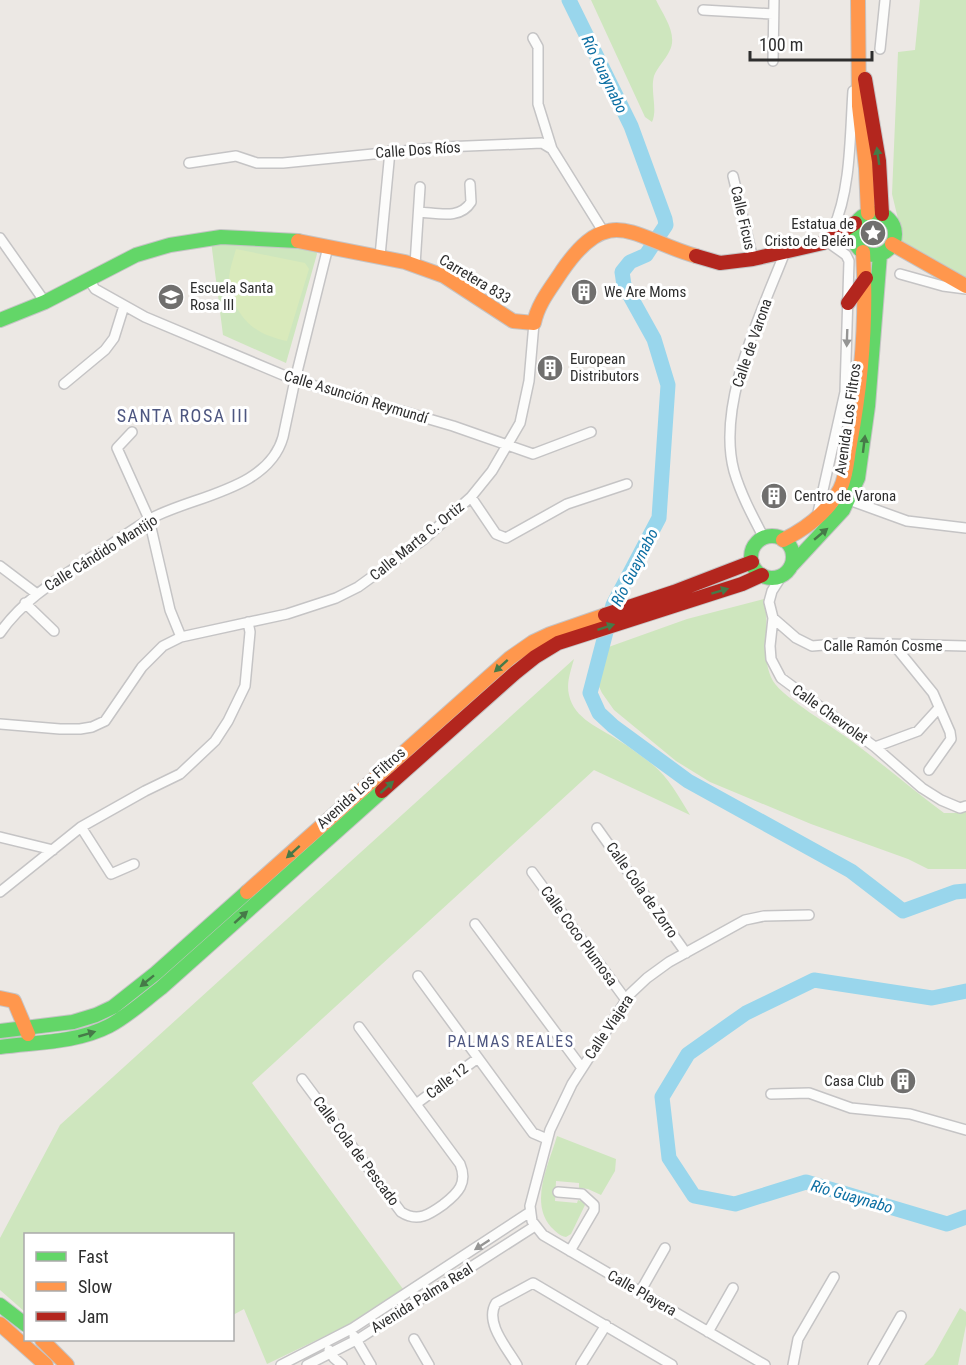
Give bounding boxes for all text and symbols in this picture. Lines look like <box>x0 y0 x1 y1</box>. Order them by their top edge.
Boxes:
scale bar <box>750 24 872 62</box>
water label: Río Guaynabo <box>578 32 632 116</box>
text: 100 m <box>759 34 803 55</box>
street label: Calle Dos Ríos <box>375 138 461 162</box>
one-way arrow <box>873 146 882 165</box>
street label: Calle Ficus <box>727 184 759 252</box>
place label: Estatua de Cristo de Belén <box>765 215 854 250</box>
place icon: Estatua de Cristo de Belén <box>858 218 888 248</box>
street label: Carretera 833 <box>436 251 514 307</box>
building icon: We Are Moms <box>569 277 599 307</box>
place label: Escuela Santa Rosa III <box>190 279 273 314</box>
school or university icon: Escuela Santa Rosa III <box>156 282 186 312</box>
place label: We Are Moms <box>604 283 686 301</box>
street label: Calle de Varona <box>728 296 776 390</box>
one-way arrow <box>842 328 852 347</box>
place label: European Distributors <box>570 350 639 385</box>
building icon: European Distributors <box>535 353 565 383</box>
street label: Avenida Los Filtros <box>831 362 865 476</box>
street label: Calle Asunción Reymundí <box>282 367 432 428</box>
district label: SANTA ROSA III <box>117 405 249 426</box>
one-way arrow <box>859 435 868 454</box>
building icon: Centro de Varona <box>759 481 789 511</box>
place label: Centro de Varona <box>794 487 896 505</box>
street label: Calle Marta C. Ortiz <box>366 498 468 584</box>
street label: Calle Cándido Mantijo <box>41 511 161 595</box>
water label: Río Guaynabo <box>607 525 662 609</box>
one-way arrow <box>813 527 829 540</box>
one-way arrow <box>711 586 729 595</box>
one-way arrow <box>597 622 615 631</box>
street label: Calle Ramón Cosme <box>824 637 942 655</box>
one-way arrow <box>494 659 509 672</box>
street label: Calle Chevrolet <box>789 681 871 747</box>
street label: Avenida Los Filtros <box>313 744 409 832</box>
one-way arrow <box>379 781 394 794</box>
street label: Calle Cola de Zorro <box>602 839 682 941</box>
one-way arrow <box>285 845 300 859</box>
street label: Calle Coco Plumosa <box>537 883 621 989</box>
one-way arrow <box>234 910 249 924</box>
one-way arrow <box>139 974 154 986</box>
street label: Calle Viajera <box>581 991 637 1063</box>
one-way arrow <box>79 1029 97 1038</box>
district label: PALMAS REALES <box>447 1032 575 1051</box>
street label: Calle 12 <box>422 1059 472 1103</box>
building icon: Casa Club <box>888 1066 918 1096</box>
place label: Casa Club <box>824 1072 884 1090</box>
street label: Calle Cola de Pescado <box>309 1093 403 1209</box>
water label: Río Guaynabo <box>809 1176 895 1217</box>
legend <box>24 1233 234 1341</box>
one-way arrow <box>474 1239 490 1250</box>
text: Fast <box>78 1246 109 1267</box>
street label: Avenida Palma Real <box>368 1259 476 1337</box>
street label: Calle Playera <box>604 1266 680 1320</box>
text: Slow <box>78 1276 113 1297</box>
text: Jam <box>78 1306 109 1327</box>

